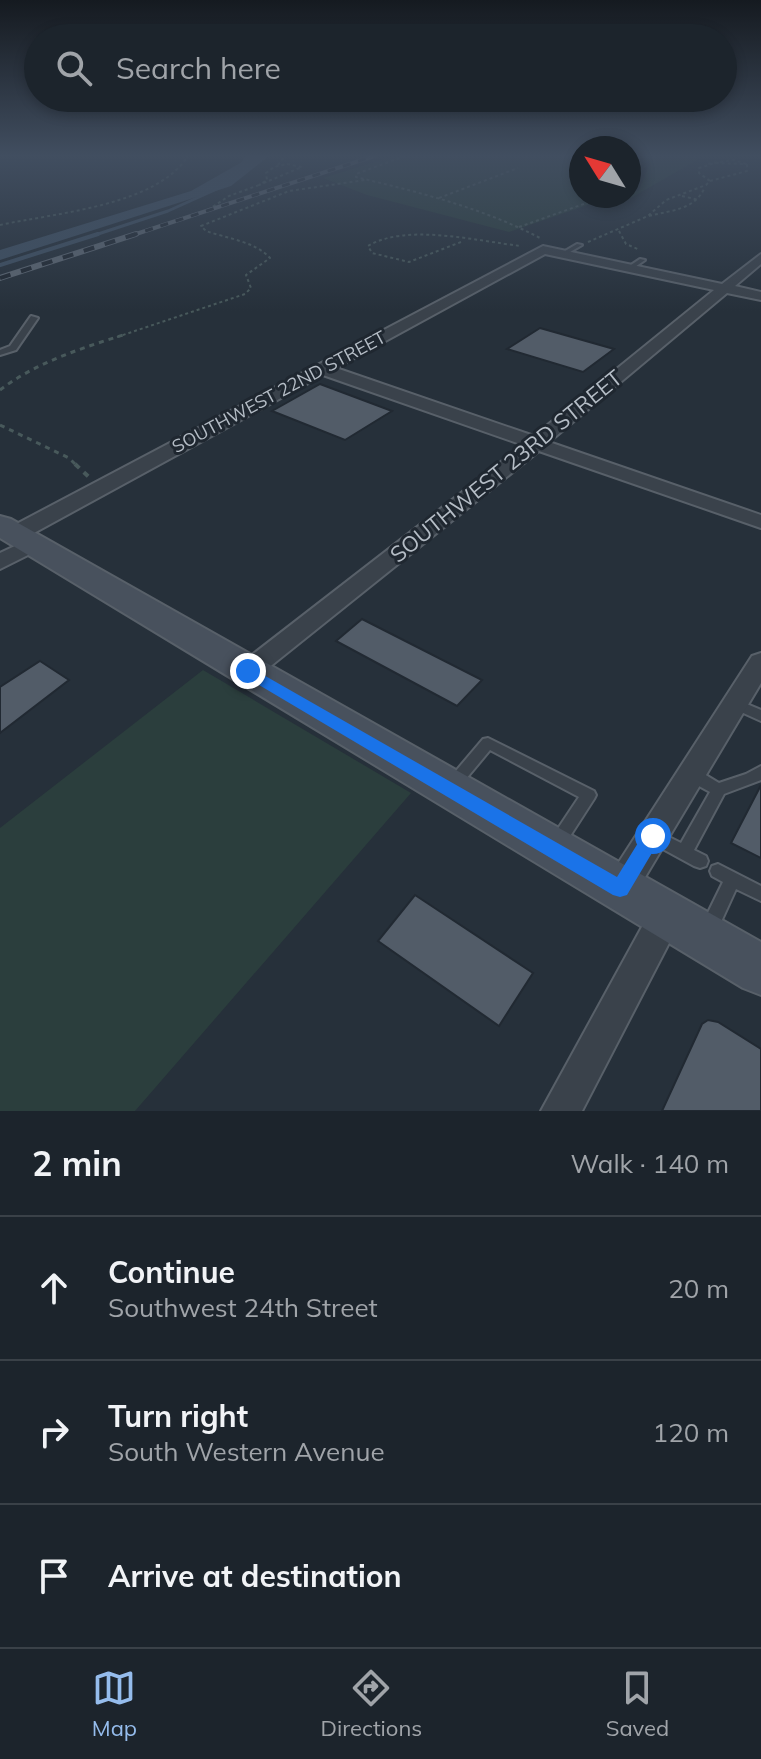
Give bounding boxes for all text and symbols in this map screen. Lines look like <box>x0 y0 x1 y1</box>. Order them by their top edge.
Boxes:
search box <box>24 24 737 112</box>
icon: search <box>52 46 96 90</box>
text: Search here <box>116 49 281 87</box>
north arrow <box>569 136 641 208</box>
street label: SOUTHWEST 22ND STREET <box>168 325 390 458</box>
street label: SOUTHWEST 23RD STREET <box>384 364 628 568</box>
route end <box>230 653 266 689</box>
route start <box>635 818 671 854</box>
text: 2 min <box>32 1142 122 1185</box>
text: Walk · 140 m <box>570 1147 729 1180</box>
text: Continue <box>108 1253 235 1291</box>
icon: ahead <box>32 1266 76 1310</box>
text: 20 m <box>668 1272 729 1305</box>
text: Southwest 24th Street <box>108 1291 378 1324</box>
text: Turn right <box>108 1397 248 1435</box>
icon: right <box>32 1410 76 1454</box>
text: 120 m <box>653 1416 729 1449</box>
text: South Western Avenue <box>108 1435 385 1468</box>
icon: arrive <box>32 1554 76 1598</box>
text: Arrive at destination <box>108 1557 402 1595</box>
tab: Map <box>92 1666 137 1742</box>
tab: Directions <box>321 1666 422 1742</box>
tab: Saved <box>606 1666 669 1742</box>

